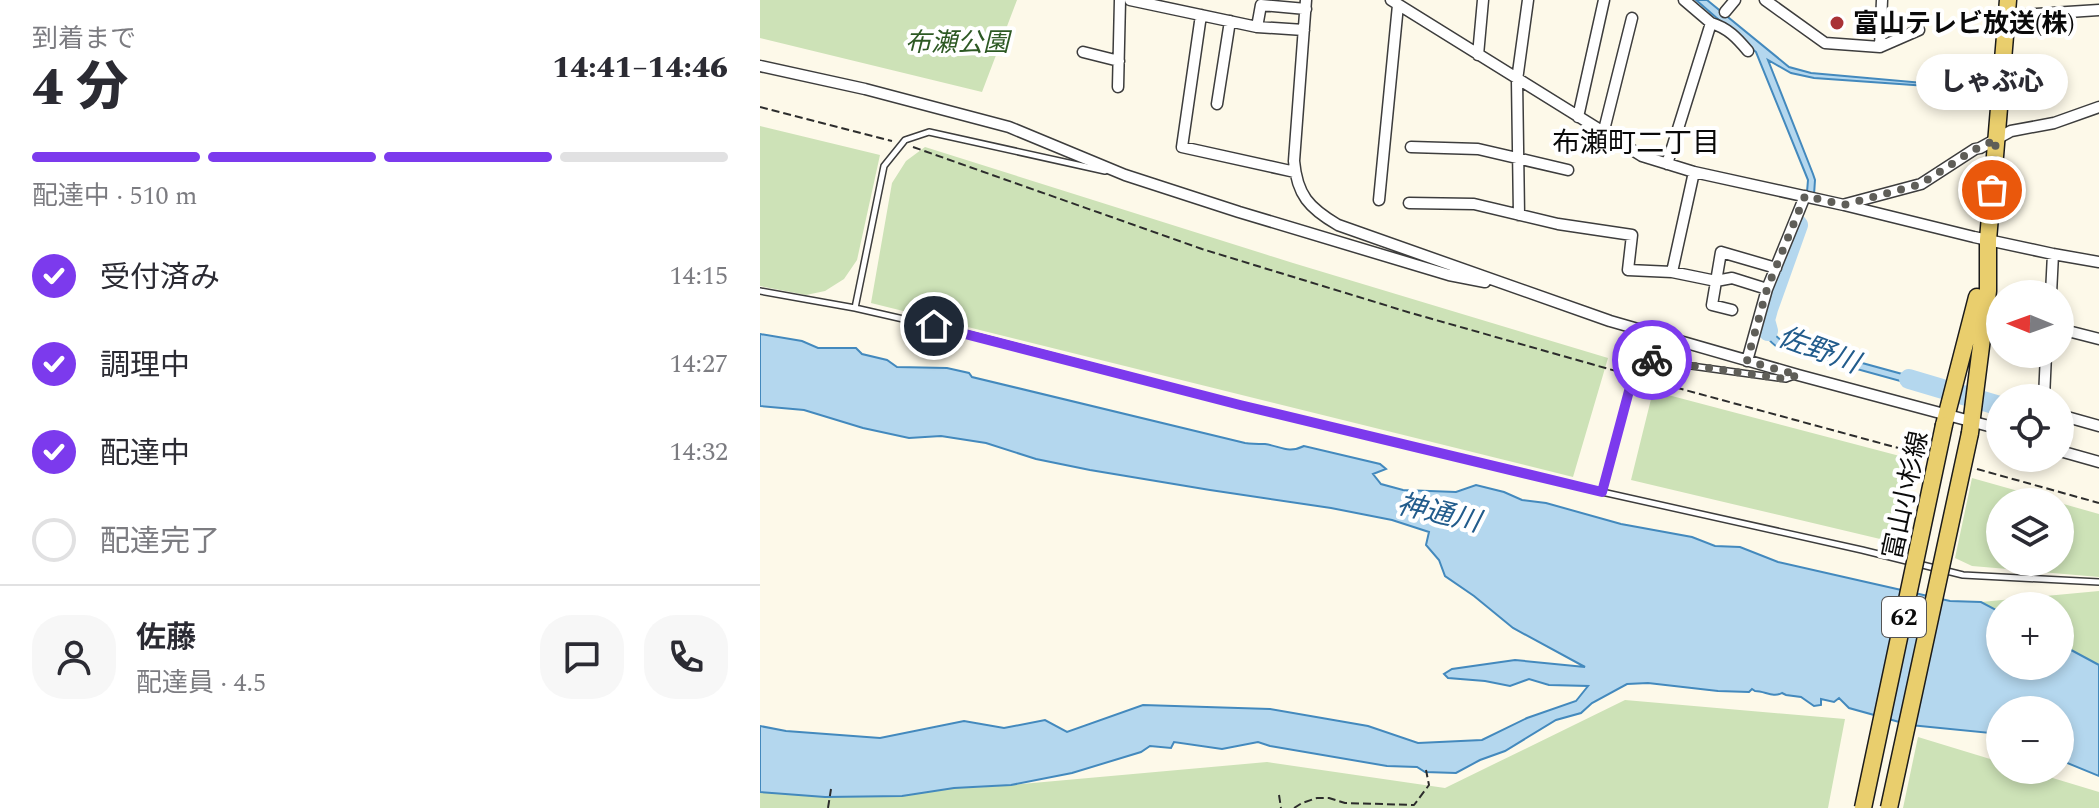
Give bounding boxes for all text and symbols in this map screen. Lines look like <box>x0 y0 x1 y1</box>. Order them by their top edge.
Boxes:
place label: 富山テレビ放送(株) <box>1853 4 2075 44</box>
marker: 富山テレビ放送(株) <box>1828 14 1846 32</box>
text: 到着まで <box>32 19 136 59</box>
park label: 布瀬公園 <box>905 23 1013 63</box>
text: 14:41–14:46 <box>552 45 728 91</box>
text: 4 分 <box>32 49 128 128</box>
callout: しゃぶ心 <box>1916 54 2068 110</box>
text: しゃぶ心 <box>1940 62 2044 102</box>
district label: 布瀬町二丁目 <box>1552 122 1720 165</box>
pin <box>1958 156 2026 224</box>
icon: bag <box>1970 168 2014 212</box>
text: 配達中 · 510 m <box>32 176 197 216</box>
icon: check <box>32 254 76 298</box>
text: 受付済み <box>100 255 220 301</box>
text: 14:15 <box>669 256 728 296</box>
north arrow <box>1986 280 2074 368</box>
map controls <box>1986 280 2074 784</box>
pin <box>900 292 968 360</box>
icon: home <box>912 304 956 348</box>
water label: 佐野川 <box>1772 316 1868 386</box>
courier <box>1612 320 1692 400</box>
icon: bike <box>1630 338 1674 382</box>
icon: check <box>32 342 76 386</box>
text: 調理中 <box>100 343 190 389</box>
text: 14:27 <box>669 344 728 384</box>
button: locate <box>1986 384 2074 472</box>
street label: 富山小杉線 <box>1873 427 1939 563</box>
icon: check <box>32 430 76 474</box>
text: 配達中 <box>100 431 190 477</box>
text: 14:32 <box>669 432 728 472</box>
water label: 神通川 <box>1393 483 1487 545</box>
button: layers <box>1986 488 2074 576</box>
text: 配達完了 <box>100 519 220 565</box>
button: + <box>1986 592 2074 680</box>
road number: 62 <box>1882 597 1926 637</box>
button: person <box>32 615 116 699</box>
text: 佐藤 <box>136 615 196 661</box>
button: chat <box>540 615 624 699</box>
button: phone <box>644 615 728 699</box>
text: 配達員 · 4.5 <box>136 663 266 703</box>
button: − <box>1986 696 2074 784</box>

